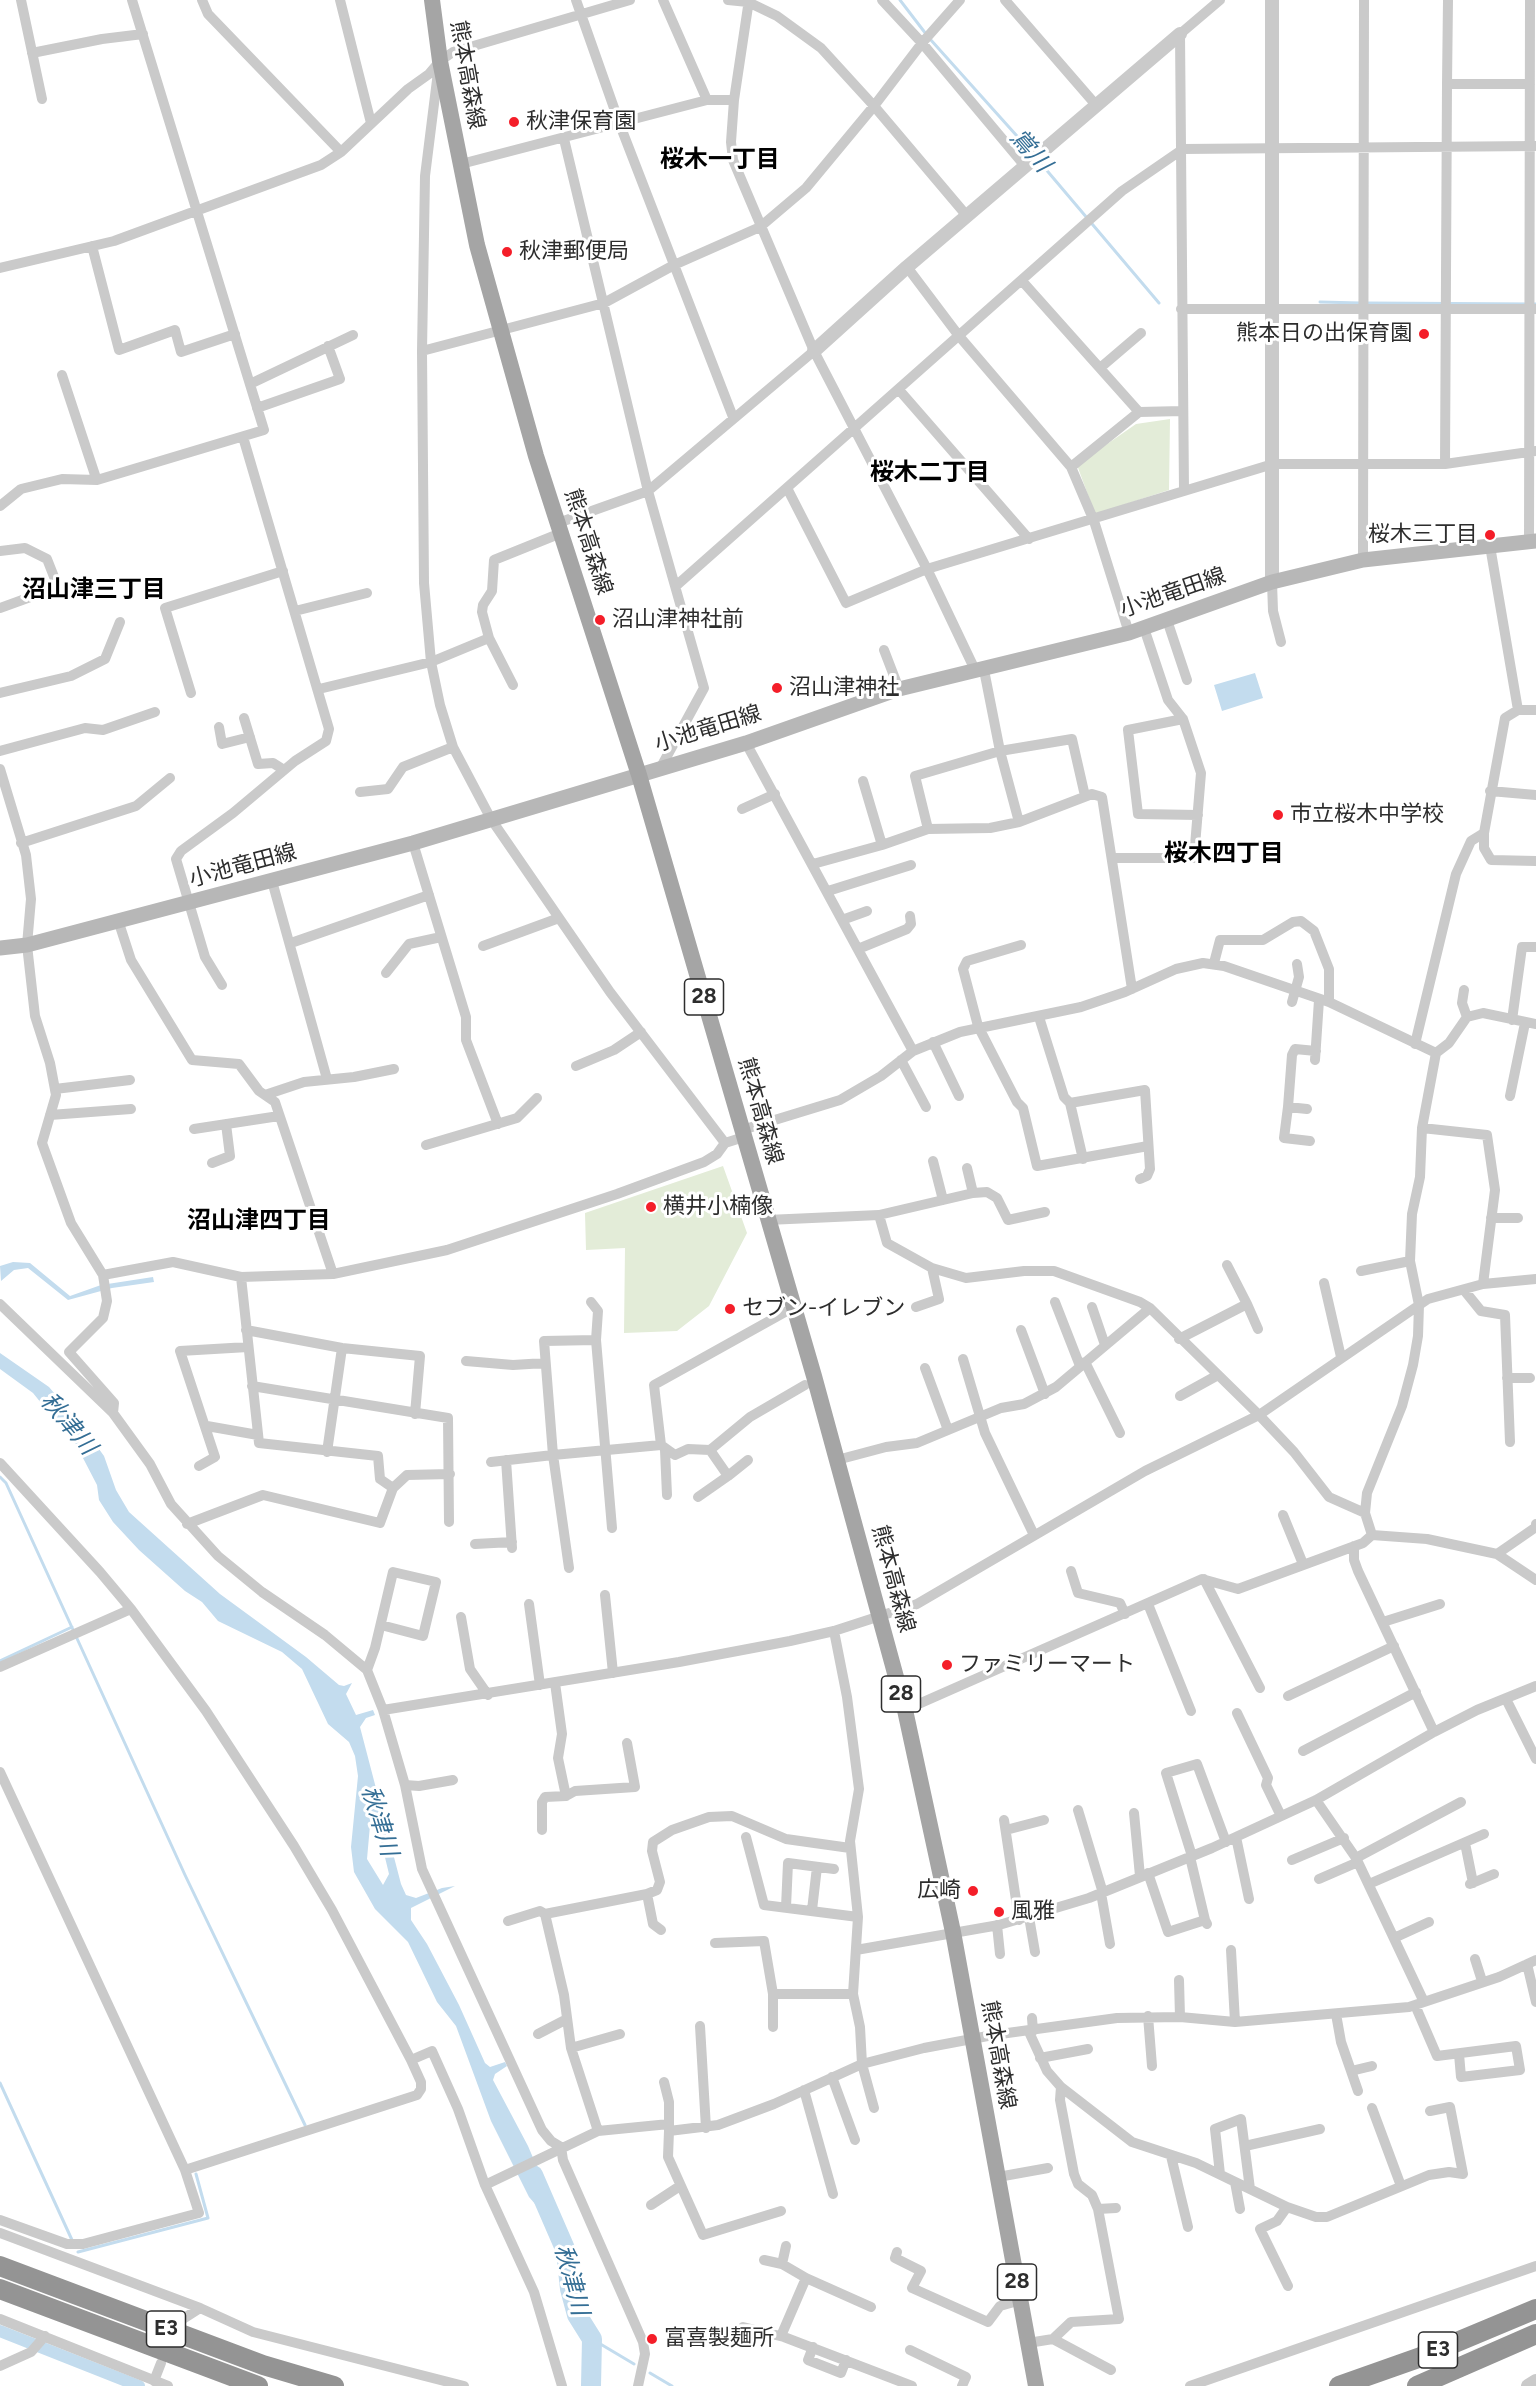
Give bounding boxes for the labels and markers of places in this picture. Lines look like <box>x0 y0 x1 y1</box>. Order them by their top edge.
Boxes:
place label: 秋津保育園 <box>526 109 636 135</box>
marker: 秋津保育園 <box>507 115 521 129</box>
place label: 秋津郵便局 <box>519 239 629 265</box>
marker: 秋津郵便局 <box>500 245 514 259</box>
place label: 熊本日の出保育園 <box>1236 321 1412 347</box>
marker: 熊本日の出保育園 <box>1417 327 1431 341</box>
place label: 桜木三丁目 <box>1368 522 1478 548</box>
marker: 桜木三丁目 <box>1483 528 1497 542</box>
place label: 沼山津神社前 <box>612 607 744 633</box>
marker: 沼山津神社前 <box>593 613 607 627</box>
place label: 沼山津神社 <box>789 675 899 701</box>
marker: 沼山津神社 <box>770 681 784 695</box>
place label: 市立桜木中学校 <box>1290 802 1444 828</box>
marker: 市立桜木中学校 <box>1271 808 1285 822</box>
place label: 横井小楠像 <box>663 1194 773 1220</box>
marker: 横井小楠像 <box>644 1200 658 1214</box>
place label: セブン-イレブン <box>742 1296 905 1322</box>
marker: セブン-イレブン <box>723 1302 737 1316</box>
place label: ファミリーマート <box>959 1652 1135 1678</box>
marker: ファミリーマート <box>940 1658 954 1672</box>
place label: 広崎 <box>917 1878 961 1904</box>
marker: 広崎 <box>966 1884 980 1898</box>
place label: 風雅 <box>1011 1899 1055 1925</box>
marker: 風雅 <box>992 1905 1006 1919</box>
place label: 富喜製麺所 <box>664 2326 774 2352</box>
marker: 富喜製麺所 <box>645 2332 659 2346</box>

